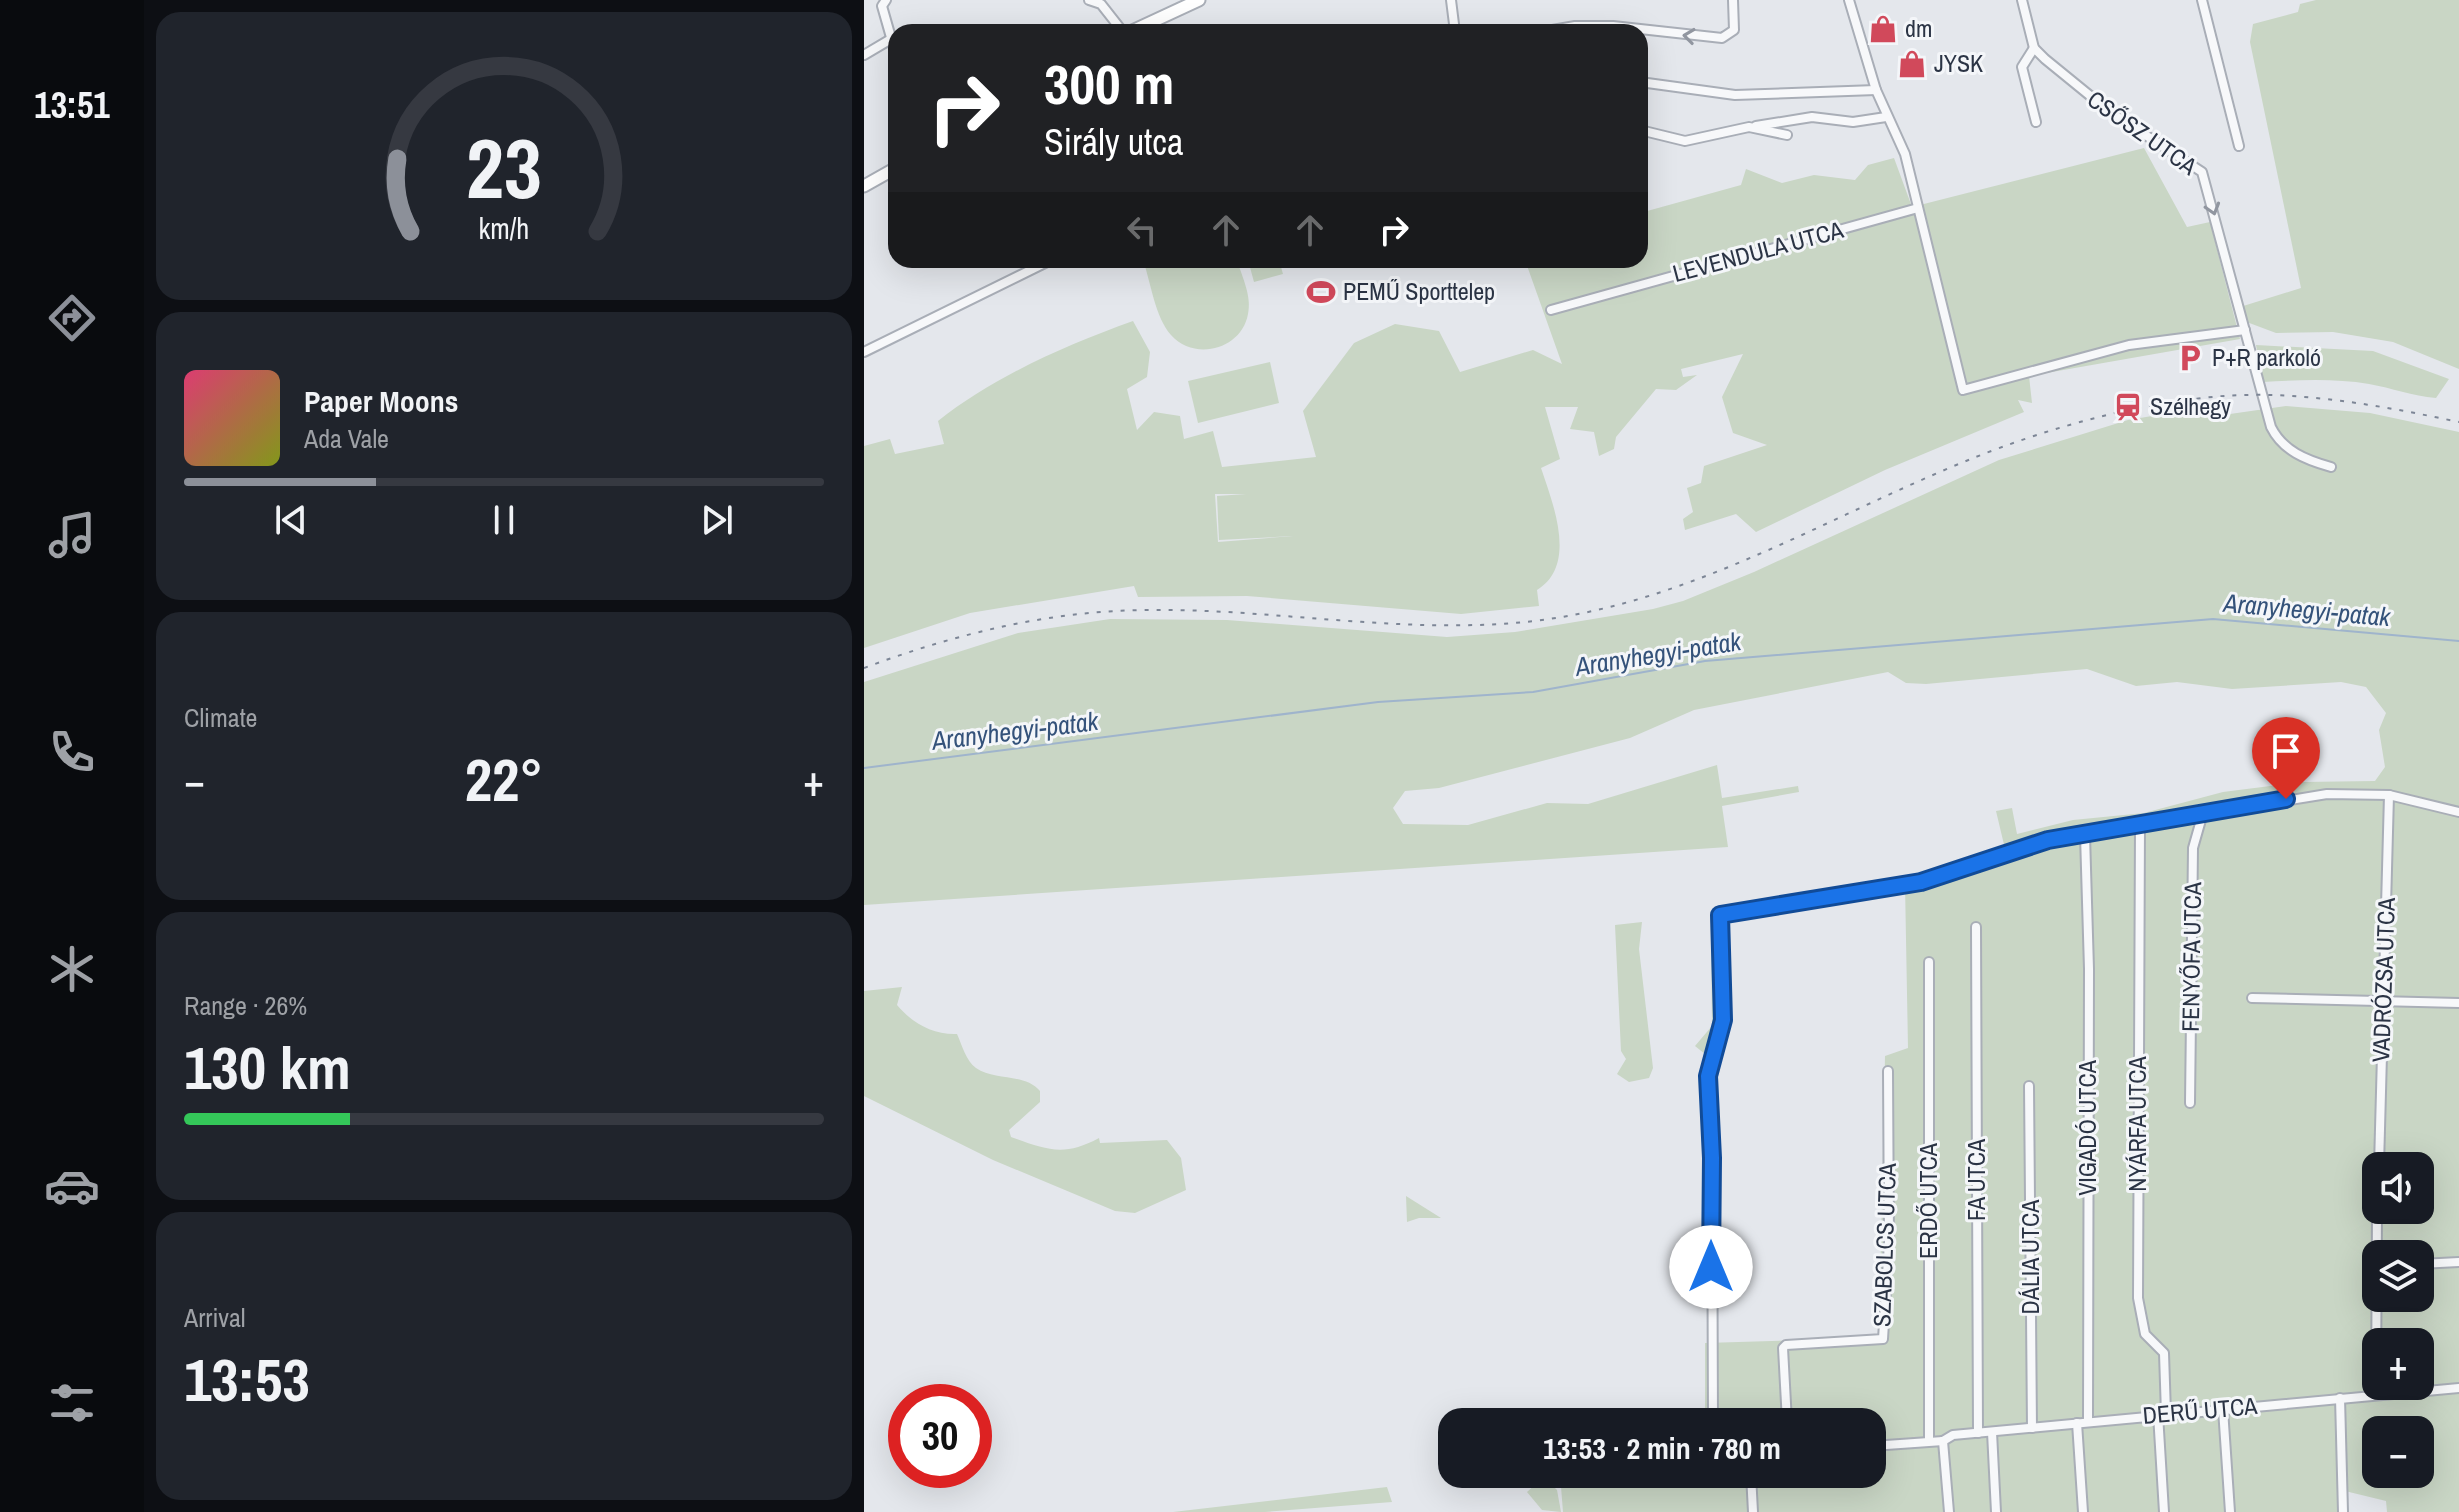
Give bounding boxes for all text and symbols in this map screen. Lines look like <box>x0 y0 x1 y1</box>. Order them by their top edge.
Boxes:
place label: dm <box>1905 12 1932 44</box>
shop icon: dm <box>1868 14 1898 44</box>
one-way arrow <box>1682 28 1696 45</box>
text: 300 m <box>1044 46 1174 121</box>
place label: JYSK <box>1934 47 1983 79</box>
shop icon: JYSK <box>1897 49 1927 79</box>
icon: right <box>912 56 1016 160</box>
text: 13:51 <box>34 81 110 129</box>
street label: CSŐSZ UTCA <box>2081 83 2204 182</box>
text: 23 <box>466 112 542 224</box>
text: Sirály utca <box>1044 118 1183 166</box>
one-way arrow <box>2204 201 2220 215</box>
icon: left <box>1120 208 1164 252</box>
icon: ahead <box>1204 208 1248 252</box>
icon: ahead <box>1288 208 1332 252</box>
icon: right <box>1372 208 1416 252</box>
text: km/h <box>479 209 529 248</box>
street label: LEVENDULA UTCA <box>1669 213 1847 289</box>
place label: PEMŰ Sporttelep <box>1343 275 1495 307</box>
sports icon: PEMŰ Sporttelep <box>1306 277 1336 307</box>
icon: directions <box>44 290 100 346</box>
place label: P+R parkoló <box>2212 341 2321 373</box>
parking icon: P+R parkoló <box>2175 343 2205 373</box>
text: Paper Moons <box>304 381 458 421</box>
place label: Szélhegy <box>2150 390 2231 422</box>
station icon: Szélhegy <box>2113 392 2143 422</box>
text: Ada Vale <box>304 421 389 456</box>
icon: previous <box>269 498 313 542</box>
icon: pause <box>482 498 526 542</box>
icon: next <box>695 498 739 542</box>
icon: music <box>44 507 100 563</box>
water label: Aranyhegyi-patak <box>2221 585 2393 634</box>
water label: Aranyhegyi-patak <box>1572 623 1745 684</box>
text: Climate <box>184 700 257 735</box>
water label: Aranyhegyi-patak <box>929 703 1101 758</box>
pin <box>2252 717 2320 799</box>
icon: phone <box>44 724 100 780</box>
icon: arrive <box>2264 729 2308 773</box>
text: 22° <box>465 739 543 820</box>
text: − <box>184 750 205 810</box>
text: + <box>803 750 824 810</box>
street label: FENYŐFA UTCA <box>2174 881 2208 1032</box>
street label: VADRÓZSA UTCA <box>2364 896 2402 1063</box>
icon: climate <box>44 941 100 997</box>
text: Range · 26% <box>184 988 307 1023</box>
text: 130 km <box>184 1027 351 1108</box>
street label: NYÁRFA UTCA <box>2121 1055 2153 1192</box>
street label: VIGADÓ UTCA <box>2071 1059 2103 1196</box>
street label: FA UTCA <box>1960 1138 1992 1221</box>
street label: ERDŐ UTCA <box>1912 1142 1944 1259</box>
map controls <box>2362 1152 2434 1488</box>
button: sound <box>2362 1152 2434 1224</box>
icon: car <box>44 1158 100 1214</box>
street label: SZABOLCS UTCA <box>1865 1162 1903 1327</box>
street label: DÁLIA UTCA <box>2014 1199 2046 1314</box>
position arrow <box>1669 1225 1753 1309</box>
button: layers <box>2362 1240 2434 1312</box>
text: Arrival <box>184 1300 246 1335</box>
button: + <box>2362 1328 2434 1400</box>
text: 13:53 <box>184 1339 310 1420</box>
icon: filters <box>44 1375 100 1431</box>
speed limit sign: 30 <box>888 1384 992 1488</box>
street label: DERŰ UTCA <box>2141 1389 2259 1431</box>
button: − <box>2362 1416 2434 1488</box>
text: 13:53 · 2 min · 780 m <box>1543 1428 1781 1468</box>

